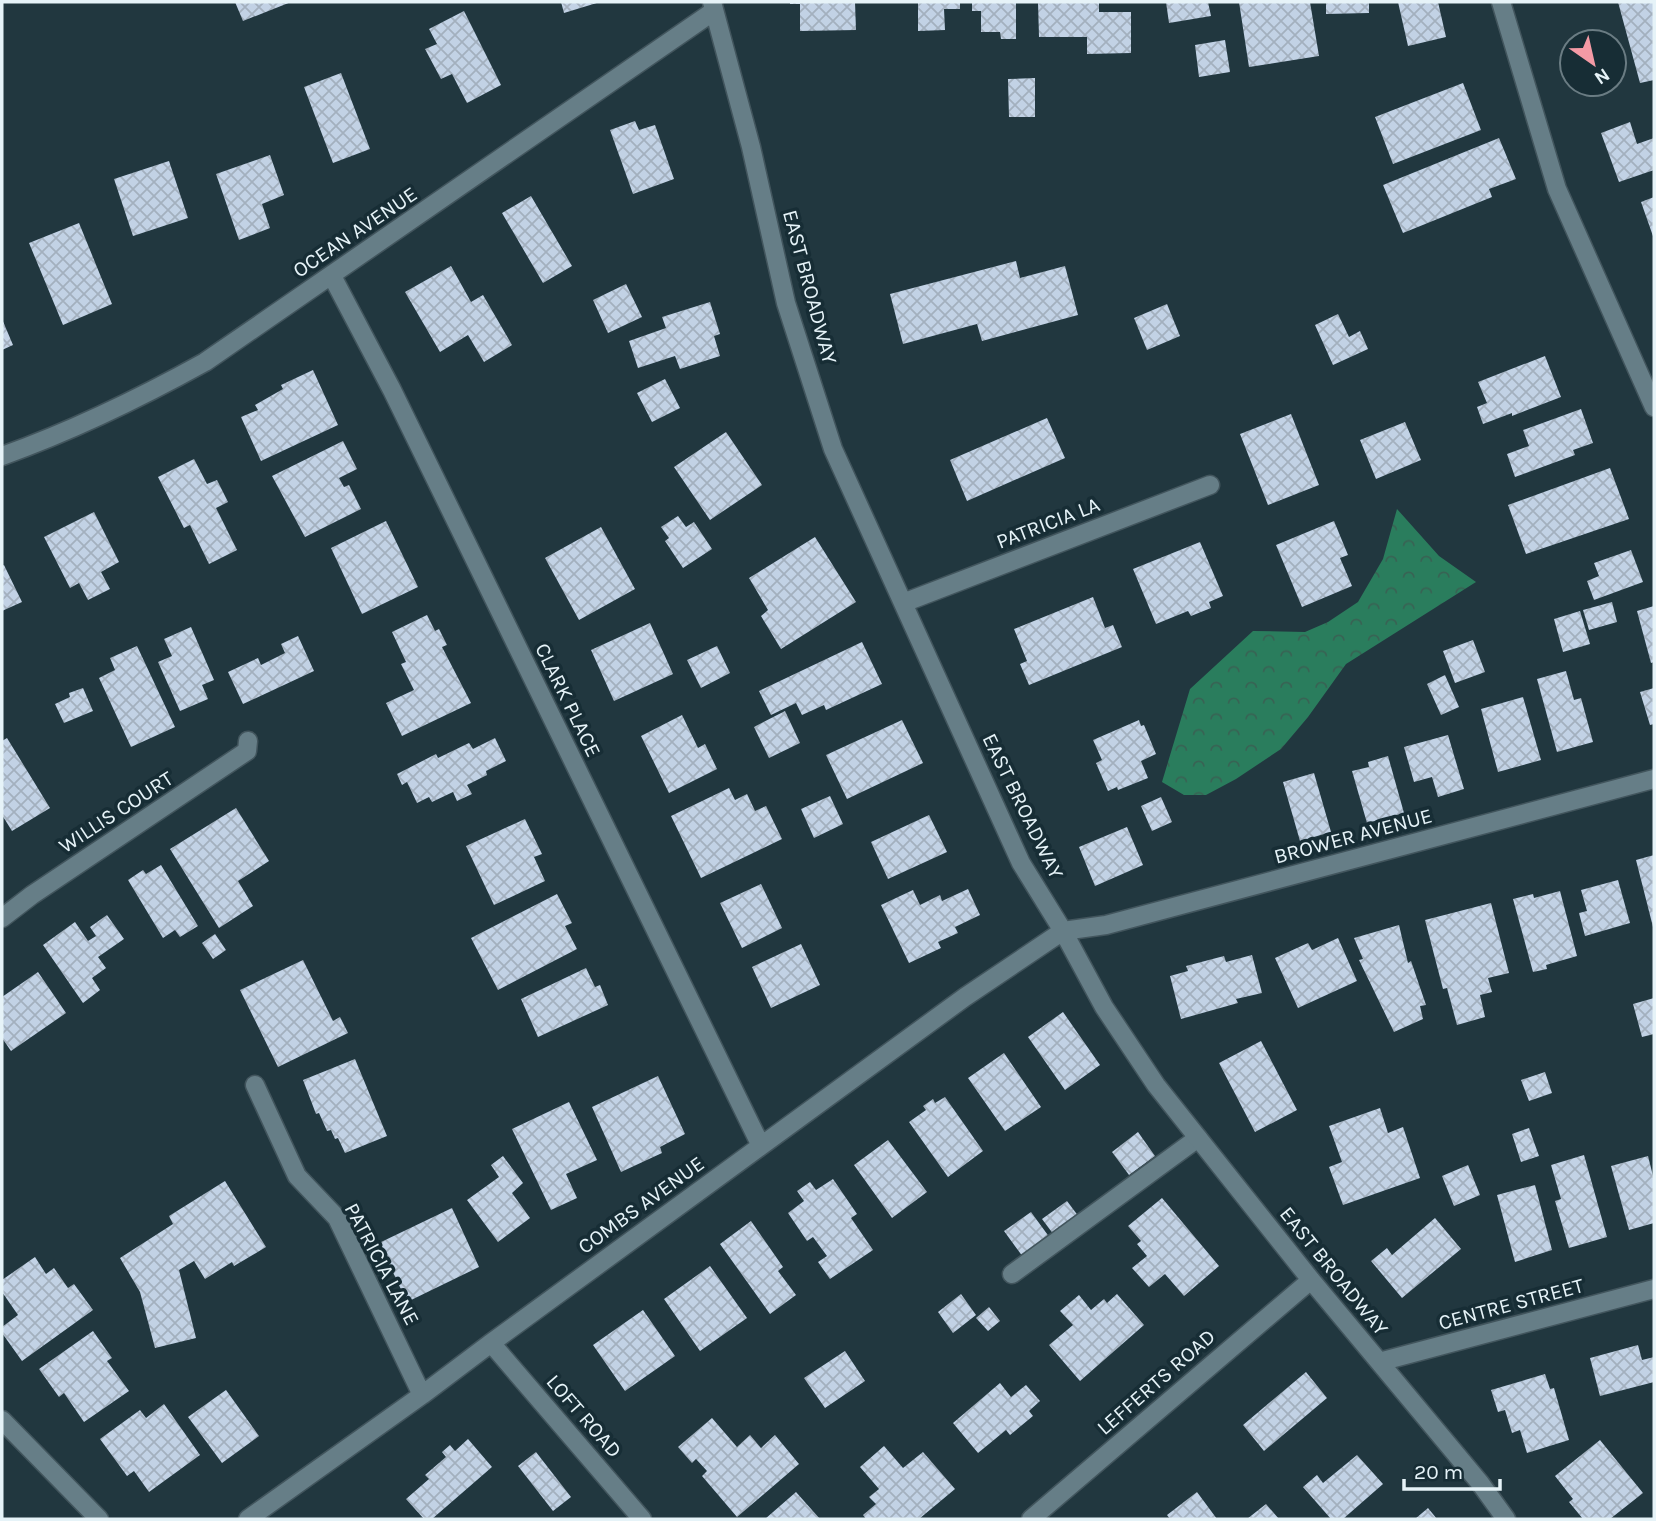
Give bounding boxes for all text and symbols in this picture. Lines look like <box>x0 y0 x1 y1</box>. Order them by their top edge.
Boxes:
north arrow <box>1558 28 1628 98</box>
text: N <box>1590 63 1614 89</box>
street label: OCEAN AVENUE <box>288 182 422 282</box>
street label: EAST BROADWAY <box>778 207 842 367</box>
street label: PATRICIA LA <box>993 492 1103 554</box>
street label: CLARK PLACE <box>530 639 606 761</box>
street label: EAST BROADWAY <box>977 729 1069 883</box>
street label: WILLIS COURT <box>54 766 178 858</box>
street label: BROWER AVENUE <box>1271 803 1435 869</box>
street label: COMBS AVENUE <box>573 1151 709 1259</box>
street label: PATRICIA LANE <box>340 1199 424 1329</box>
street label: EAST BROADWAY <box>1275 1202 1394 1341</box>
street label: CENTRE STREET <box>1436 1273 1587 1335</box>
street label: LEFFERTS ROAD <box>1092 1324 1220 1440</box>
street label: LOFT ROAD <box>541 1370 627 1462</box>
scale bar <box>1404 1448 1500 1492</box>
text: 20 m <box>1414 1460 1463 1484</box>

